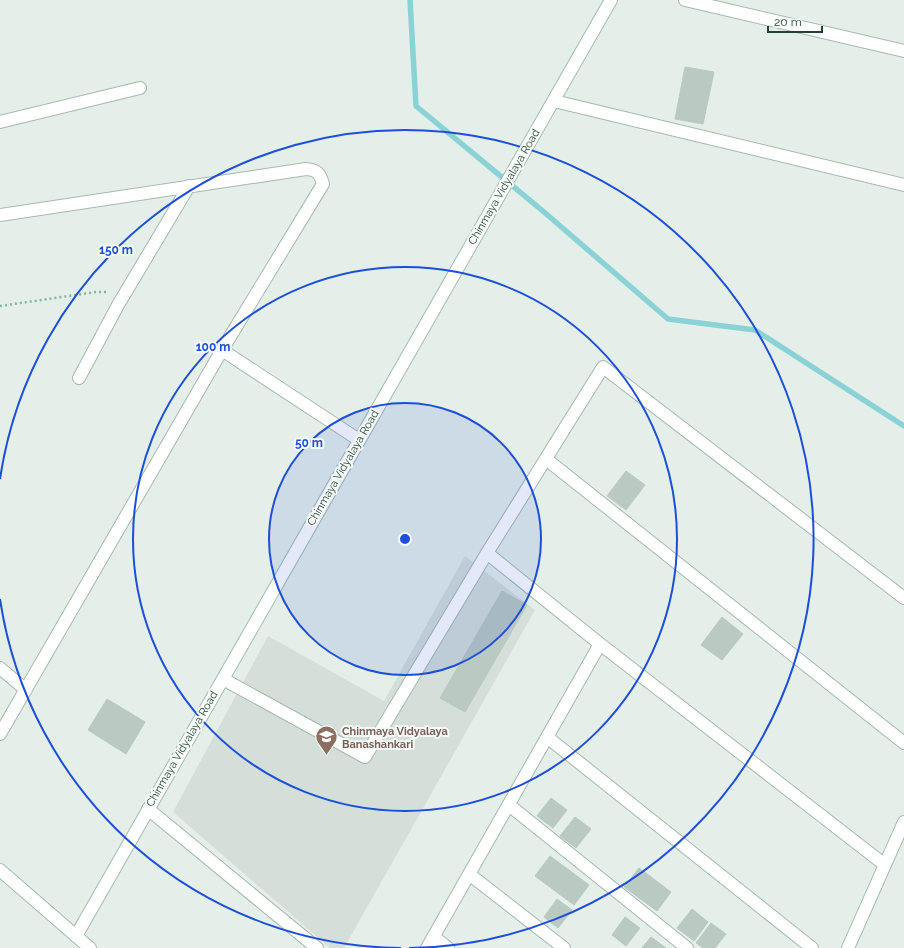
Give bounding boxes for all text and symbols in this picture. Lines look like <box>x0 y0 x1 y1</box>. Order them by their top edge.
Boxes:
scale bar <box>768 8 822 34</box>
text: 20 m <box>774 15 802 29</box>
street label: Chinmaya Vidyalaya Road <box>466 127 543 247</box>
text: 150 m <box>99 243 133 257</box>
text: 100 m <box>196 340 230 354</box>
street label: Chinmaya Vidyalaya Road <box>305 408 382 528</box>
text: 50 m <box>295 436 323 450</box>
centre of rings <box>398 532 412 546</box>
street label: Chinmaya Vidyalaya Road <box>144 689 221 809</box>
school or university icon: Chinmaya Vidyalaya Banashankari <box>314 724 340 757</box>
place label: Chinmaya Vidyalaya Banashankari <box>342 725 448 751</box>

